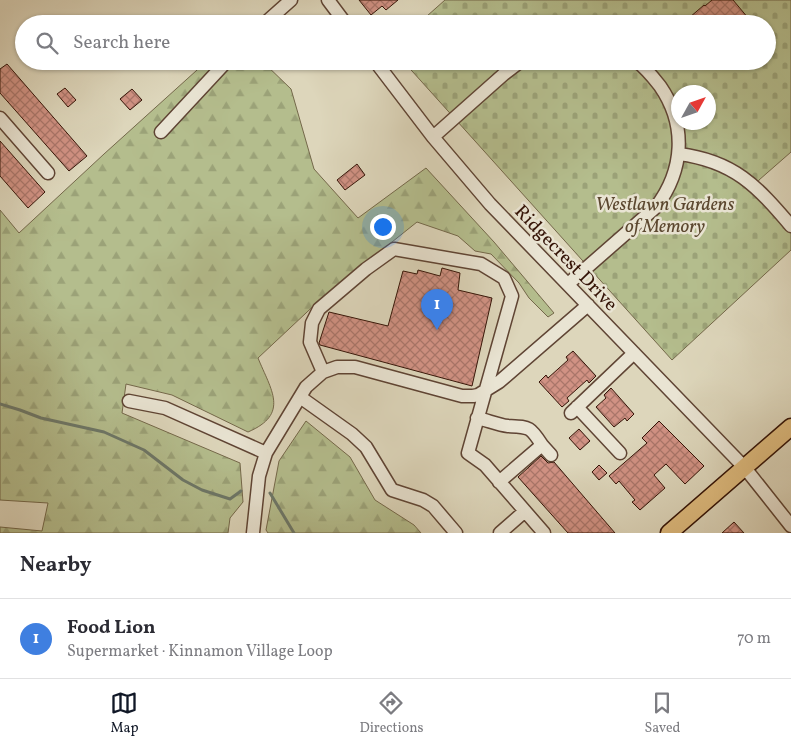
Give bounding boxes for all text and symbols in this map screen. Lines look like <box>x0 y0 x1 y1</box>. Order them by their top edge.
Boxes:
search box <box>15 15 776 70</box>
icon: search <box>33 29 61 57</box>
text: Search here <box>73 30 170 56</box>
north arrow <box>671 85 716 130</box>
park label: Westlawn Gardens of Memory <box>596 192 734 240</box>
street label: Ridgecrest Drive <box>508 200 623 317</box>
your location <box>370 214 396 240</box>
pin: 1 <box>421 289 453 330</box>
text: Nearby <box>20 551 91 580</box>
text: Food Lion <box>67 615 156 641</box>
text: 1 <box>33 628 39 650</box>
text: 70 m <box>737 628 771 650</box>
text: Supermarket · Kinnamon Village Loop <box>67 641 333 663</box>
tab: Map <box>110 689 138 738</box>
tab: Directions <box>359 689 424 738</box>
tab: Saved <box>644 689 681 738</box>

